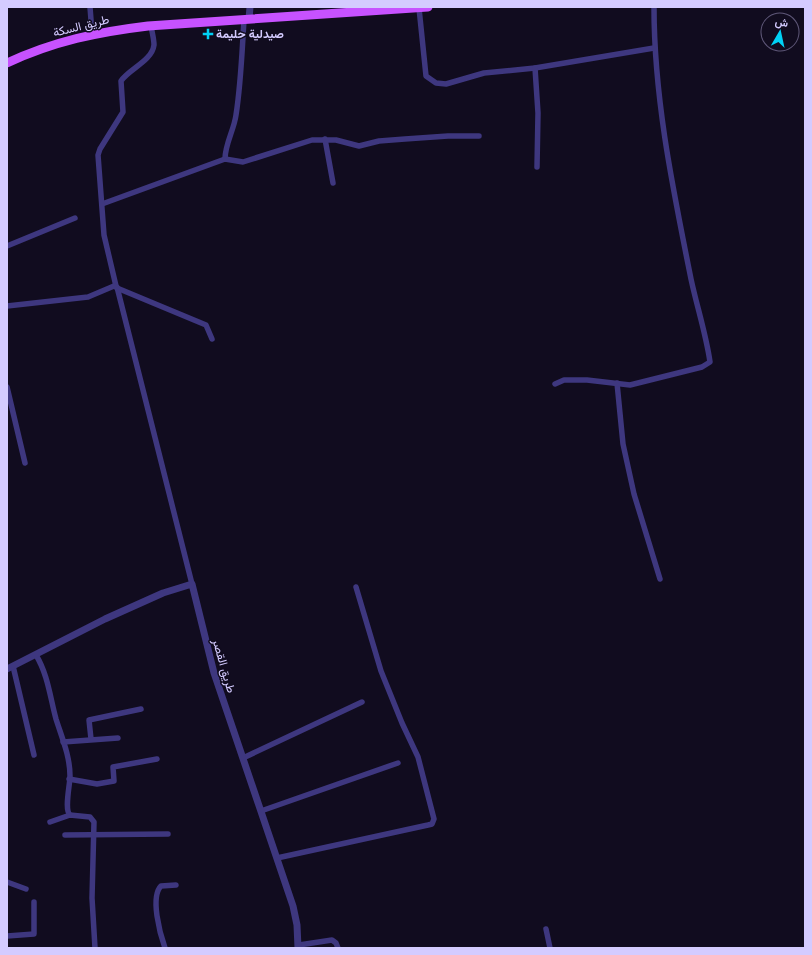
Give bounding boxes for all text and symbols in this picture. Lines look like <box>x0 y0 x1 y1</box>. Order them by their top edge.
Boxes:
street label: طريق السكة <box>51 11 111 41</box>
north arrow <box>760 12 800 52</box>
text: ش <box>774 14 789 30</box>
place label: صيدلية حليمة <box>216 26 284 42</box>
marker: صيدلية حليمة <box>203 29 213 39</box>
street label: طريق القصر <box>208 636 239 695</box>

